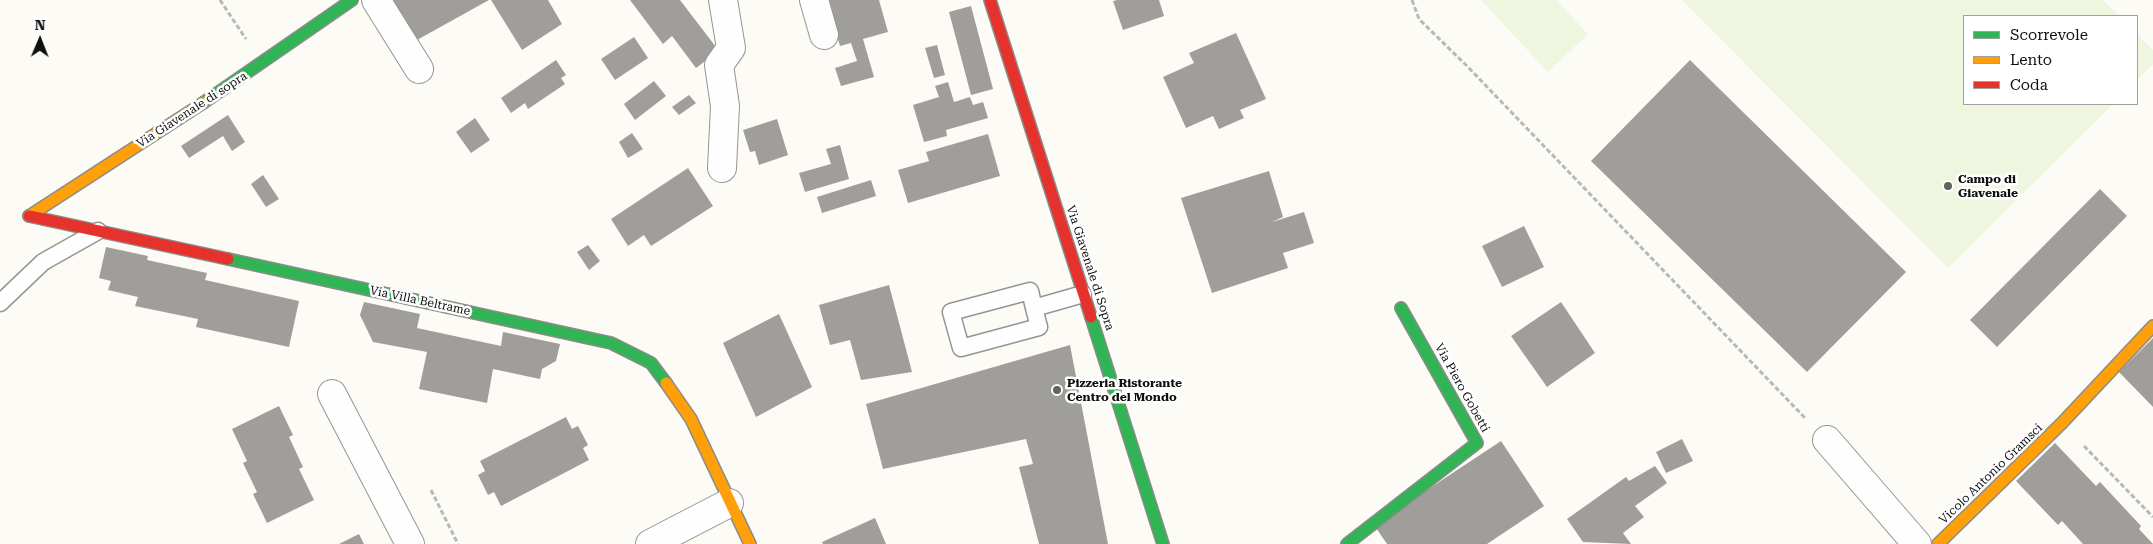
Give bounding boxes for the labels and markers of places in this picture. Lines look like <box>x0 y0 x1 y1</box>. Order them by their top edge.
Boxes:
place label: Campo di Giavenale <box>1958 172 2018 200</box>
marker: Campo di Giavenale <box>1942 180 1954 192</box>
place label: Pizzeria Ristorante Centro del Mondo <box>1067 376 1182 404</box>
marker: Pizzeria Ristorante Centro del Mondo <box>1051 384 1063 396</box>

